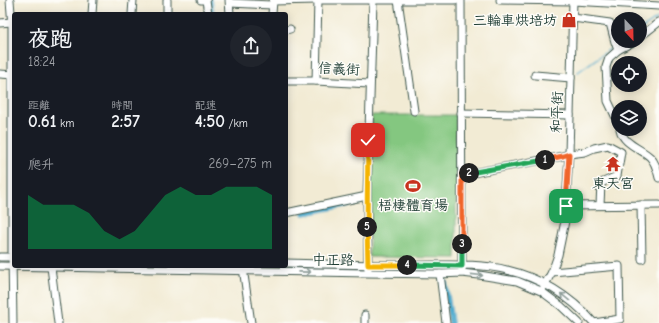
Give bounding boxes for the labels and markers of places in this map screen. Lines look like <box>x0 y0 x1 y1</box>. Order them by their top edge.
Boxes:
shop icon: 三輪車烘培坊 <box>560 11 578 29</box>
place label: 三輪車烘培坊 <box>473 12 557 29</box>
pin <box>351 123 385 157</box>
pin: 1 <box>535 150 555 170</box>
temple icon: 東天宮 <box>604 155 622 173</box>
pin: 2 <box>459 163 479 183</box>
place label: 東天宮 <box>592 175 634 192</box>
sports icon: 梧棲體育場 <box>404 177 422 195</box>
pin <box>549 189 583 223</box>
place label: 梧棲體育場 <box>378 197 448 214</box>
pin: 5 <box>357 217 377 237</box>
pin: 3 <box>452 234 472 254</box>
pin: 4 <box>397 255 417 275</box>

